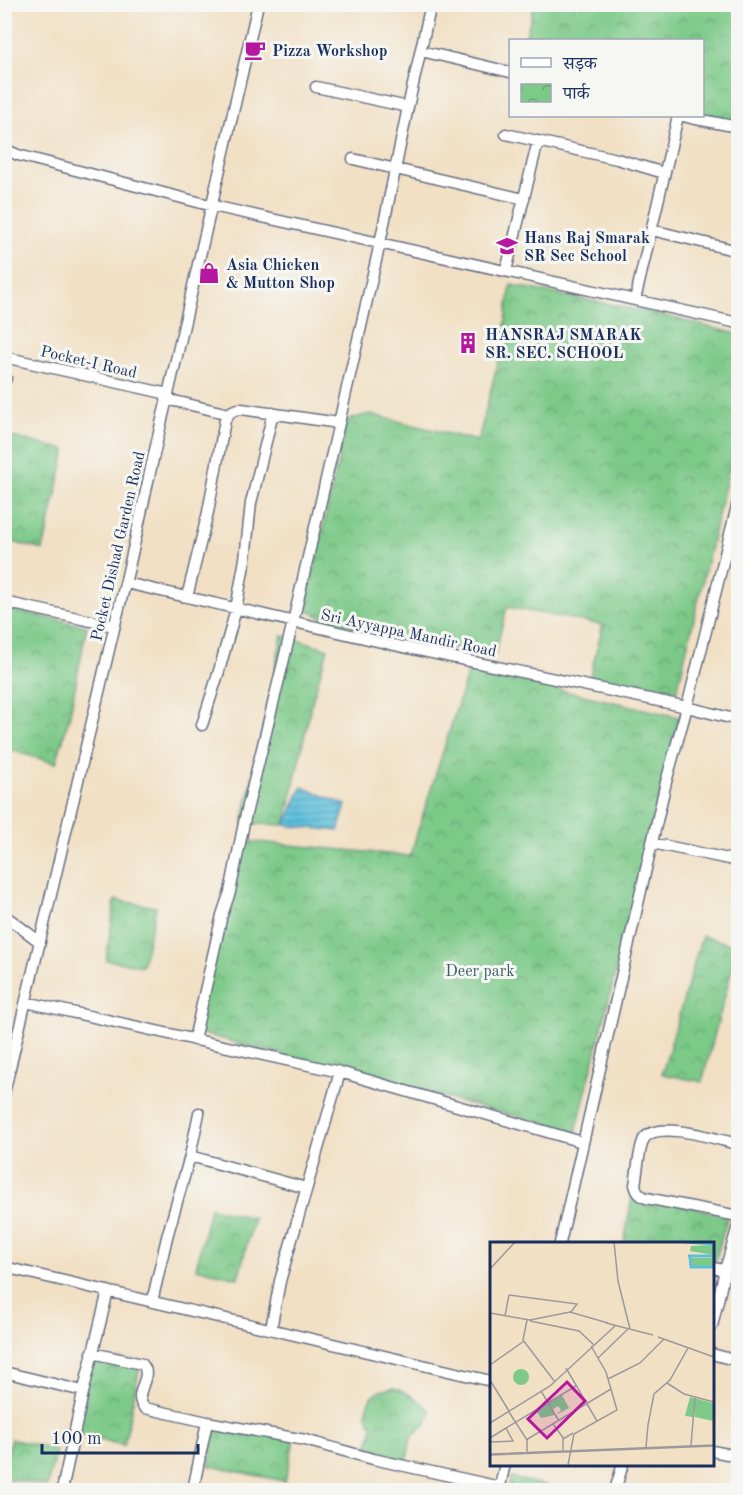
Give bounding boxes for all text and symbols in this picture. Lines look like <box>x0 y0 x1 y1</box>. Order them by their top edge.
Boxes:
cafe icon: Pizza Workshop <box>243 38 267 62</box>
legend <box>509 39 704 117</box>
place label: Pizza Workshop <box>272 44 388 60</box>
text: सड़क <box>562 55 598 73</box>
text: पार्क <box>562 83 591 103</box>
place label: Hans Raj Smarak SR Sec School <box>524 231 650 265</box>
school or university icon: Hans Raj Smarak SR Sec School <box>495 234 519 258</box>
place label: Asia Chicken & Mutton Shop <box>226 258 335 292</box>
shop icon: Asia Chicken & Mutton Shop <box>197 261 221 285</box>
place label: HANSRAJ SMARAK SR. SEC. SCHOOL <box>485 328 642 362</box>
building icon: HANSRAJ SMARAK SR. SEC. SCHOOL <box>456 331 480 355</box>
street label: Pocket-I Road <box>39 344 138 382</box>
street label: Pocket Dishad Garden Road <box>89 450 149 643</box>
street label: Sri Ayyappa Mandir Road <box>319 607 498 660</box>
park label: Deer park <box>445 964 515 980</box>
inset map <box>490 1242 713 1465</box>
scale bar <box>42 1417 198 1455</box>
text: 100 m <box>51 1430 102 1448</box>

